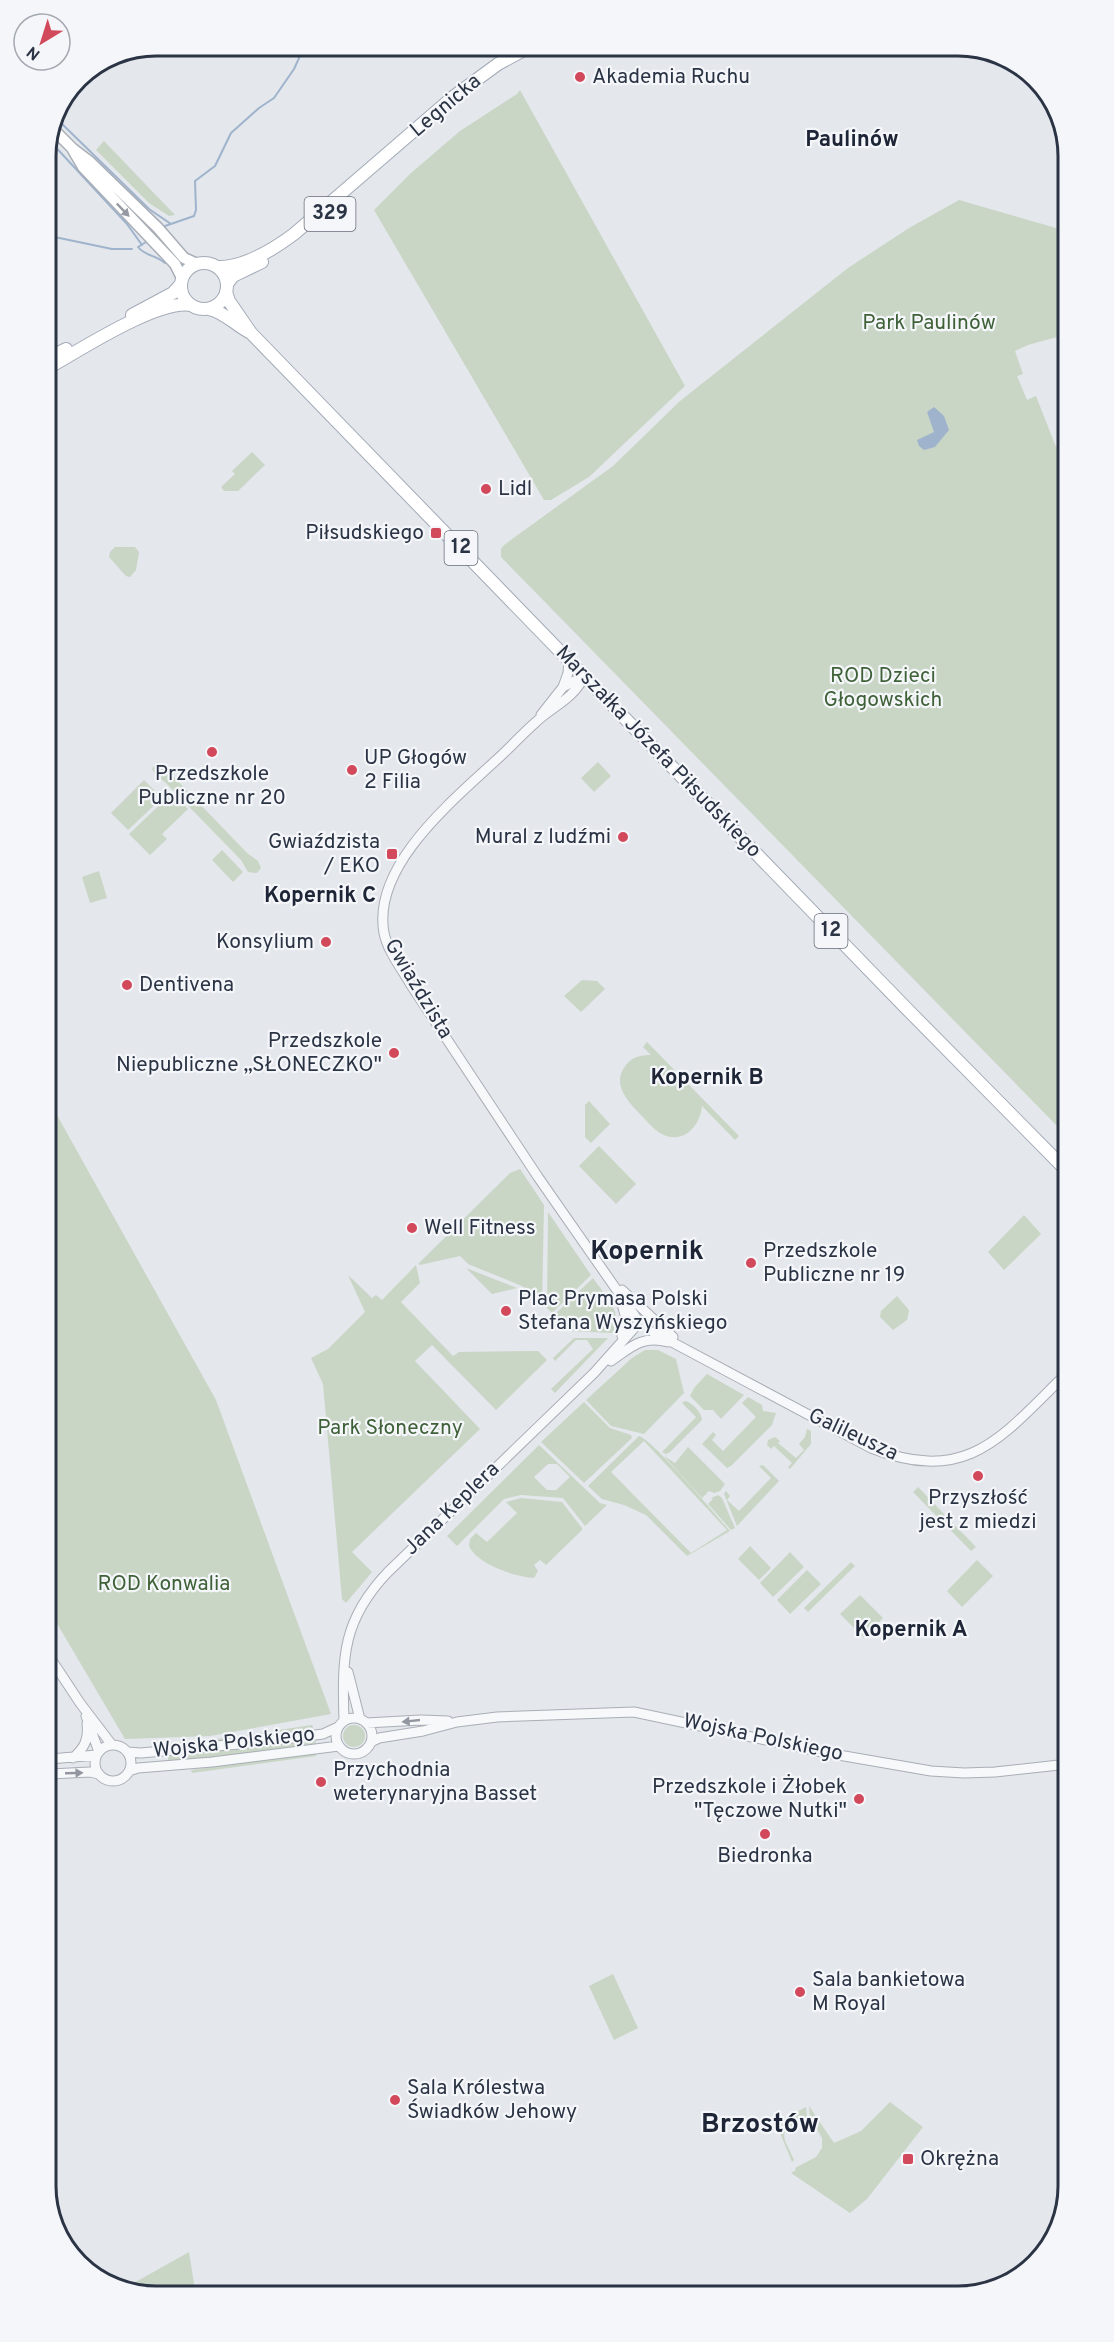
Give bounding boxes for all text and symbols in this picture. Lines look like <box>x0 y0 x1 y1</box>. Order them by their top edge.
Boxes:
north arrow <box>12 12 72 72</box>
text: N <box>23 41 45 64</box>
place label: Akademia Ruchu <box>592 64 750 91</box>
street label: Legnicka <box>405 68 487 144</box>
marker: Akademia Ruchu <box>573 70 587 84</box>
district label: Paulinów <box>805 127 899 154</box>
road number: 329 <box>304 197 356 231</box>
one-way arrow <box>116 202 130 217</box>
park label: Park Paulinów <box>862 310 996 337</box>
place label: Lidl <box>498 476 532 503</box>
marker: Lidl <box>479 482 493 496</box>
place label: Piłsudskiego <box>305 520 424 547</box>
marker: Piłsudskiego <box>429 526 443 540</box>
road number: 12 <box>444 531 478 565</box>
street label: Marszałka Józefa Piłsudskiego <box>549 640 767 864</box>
park label: ROD Dzieci Głogowskich <box>824 663 942 714</box>
marker: Przedszkole Publiczne nr 20 <box>205 745 219 759</box>
place label: UP Głogów 2 Filia <box>364 745 467 796</box>
place label: Przedszkole Publiczne nr 20 <box>138 761 286 812</box>
marker: UP Głogów 2 Filia <box>345 763 359 777</box>
place label: Mural z ludźmi <box>475 824 611 851</box>
place label: Gwiaździsta / EKO <box>268 829 380 880</box>
marker: Mural z ludźmi <box>616 830 630 844</box>
marker: Gwiaździsta / EKO <box>385 847 399 861</box>
district label: Kopernik C <box>264 883 376 910</box>
road number: 12 <box>814 914 848 948</box>
place label: Konsylium <box>216 929 314 956</box>
street label: Gwiaździsta <box>378 934 458 1044</box>
marker: Konsylium <box>319 935 333 949</box>
place label: Dentivena <box>139 972 234 999</box>
marker: Dentivena <box>120 978 134 992</box>
place label: Przedszkole Niepubliczne „SŁONECZKO" <box>116 1028 382 1079</box>
marker: Przedszkole Niepubliczne „SŁONECZKO" <box>387 1046 401 1060</box>
district label: Kopernik B <box>650 1065 764 1092</box>
place label: Well Fitness <box>424 1215 536 1242</box>
marker: Well Fitness <box>405 1221 419 1235</box>
district label: Kopernik <box>590 1235 704 1269</box>
place label: Przedszkole Publiczne nr 19 <box>763 1238 905 1289</box>
marker: Przedszkole Publiczne nr 19 <box>744 1256 758 1270</box>
place label: Plac Prymasa Polski Stefana Wyszyńskiego <box>518 1286 727 1337</box>
marker: Plac Prymasa Polski Stefana Wyszyńskiego <box>499 1304 513 1318</box>
street label: Galileusza <box>804 1402 902 1468</box>
park label: Park Słoneczny <box>317 1415 463 1442</box>
street label: Jana Keplera <box>398 1456 506 1562</box>
marker: Przyszłość jest z miedzi <box>971 1469 985 1483</box>
place label: Przyszłość jest z miedzi <box>918 1485 1037 1536</box>
park label: ROD Konwalia <box>98 1571 230 1598</box>
district label: Kopernik A <box>855 1617 968 1644</box>
street label: Wojska Polskiego <box>681 1708 845 1768</box>
one-way arrow <box>402 1716 421 1726</box>
street label: Wojska Polskiego <box>152 1721 316 1765</box>
place label: Przychodnia weterynaryjna Basset <box>333 1757 537 1808</box>
one-way arrow <box>65 1768 84 1777</box>
place label: Przedszkole i Żłobek "Tęczowe Nutki" <box>652 1774 847 1825</box>
marker: Przychodnia weterynaryjna Basset <box>314 1775 328 1789</box>
marker: Przedszkole i Żłobek "Tęczowe Nutki" <box>852 1792 866 1806</box>
marker: Biedronka <box>758 1827 772 1841</box>
place label: Biedronka <box>717 1843 813 1870</box>
place label: Sala bankietowa M Royal <box>812 1967 965 2018</box>
marker: Sala bankietowa M Royal <box>793 1985 807 1999</box>
place label: Sala Królestwa Świadków Jehowy <box>407 2075 577 2126</box>
marker: Sala Królestwa Świadków Jehowy <box>388 2093 402 2107</box>
district label: Brzostów <box>701 2108 819 2142</box>
place label: Okrężna <box>920 2146 999 2173</box>
marker: Okrężna <box>901 2152 915 2166</box>

